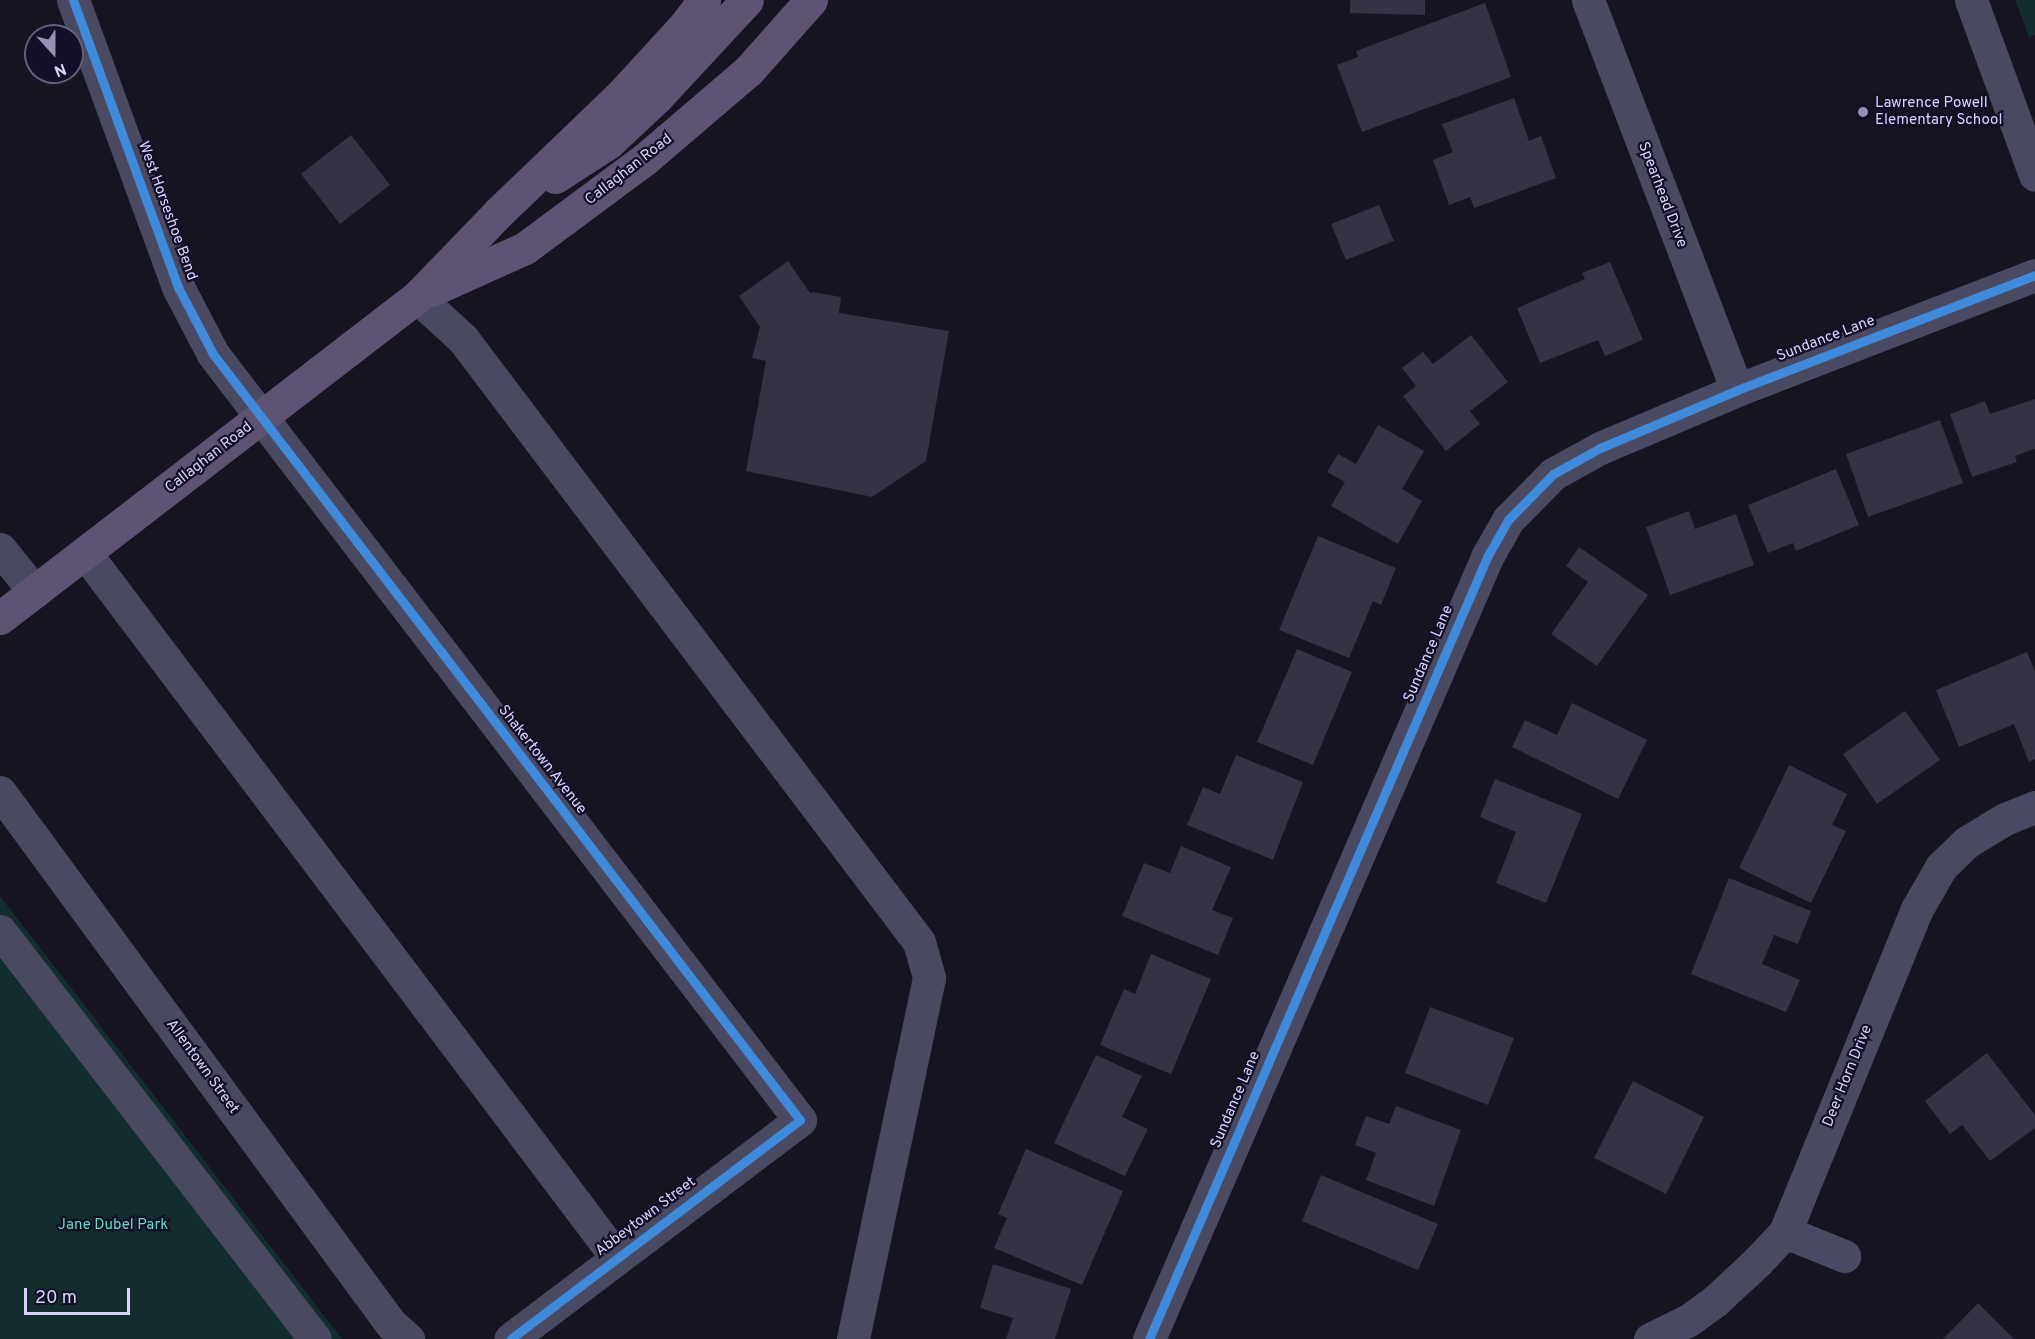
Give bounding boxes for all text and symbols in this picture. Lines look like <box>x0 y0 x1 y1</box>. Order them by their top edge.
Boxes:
north arrow <box>24 24 84 84</box>
text: N <box>51 58 69 80</box>
place label: Lawrence Powell Elementary School <box>1875 94 2002 129</box>
marker: Lawrence Powell Elementary School <box>1856 105 1870 119</box>
street label: Callaghan Road <box>582 130 676 210</box>
street label: West Horseshoe Bend <box>133 139 201 283</box>
street label: Spearhead Drive <box>1634 140 1690 250</box>
street label: Sundance Lane <box>1774 312 1878 366</box>
street label: Callaghan Road <box>162 418 256 498</box>
street label: Sundance Lane <box>1400 603 1458 705</box>
street label: Shakertown Avenue <box>494 702 590 818</box>
street label: Allentown Street <box>162 1016 242 1118</box>
street label: Deer Horn Drive <box>1819 1023 1877 1129</box>
street label: Sundance Lane <box>1207 1049 1265 1151</box>
street label: Abbeytown Street <box>592 1173 700 1261</box>
park label: Jane Dubel Park <box>58 1217 168 1235</box>
scale bar <box>27 1276 134 1314</box>
text: 20 m <box>35 1287 77 1310</box>

